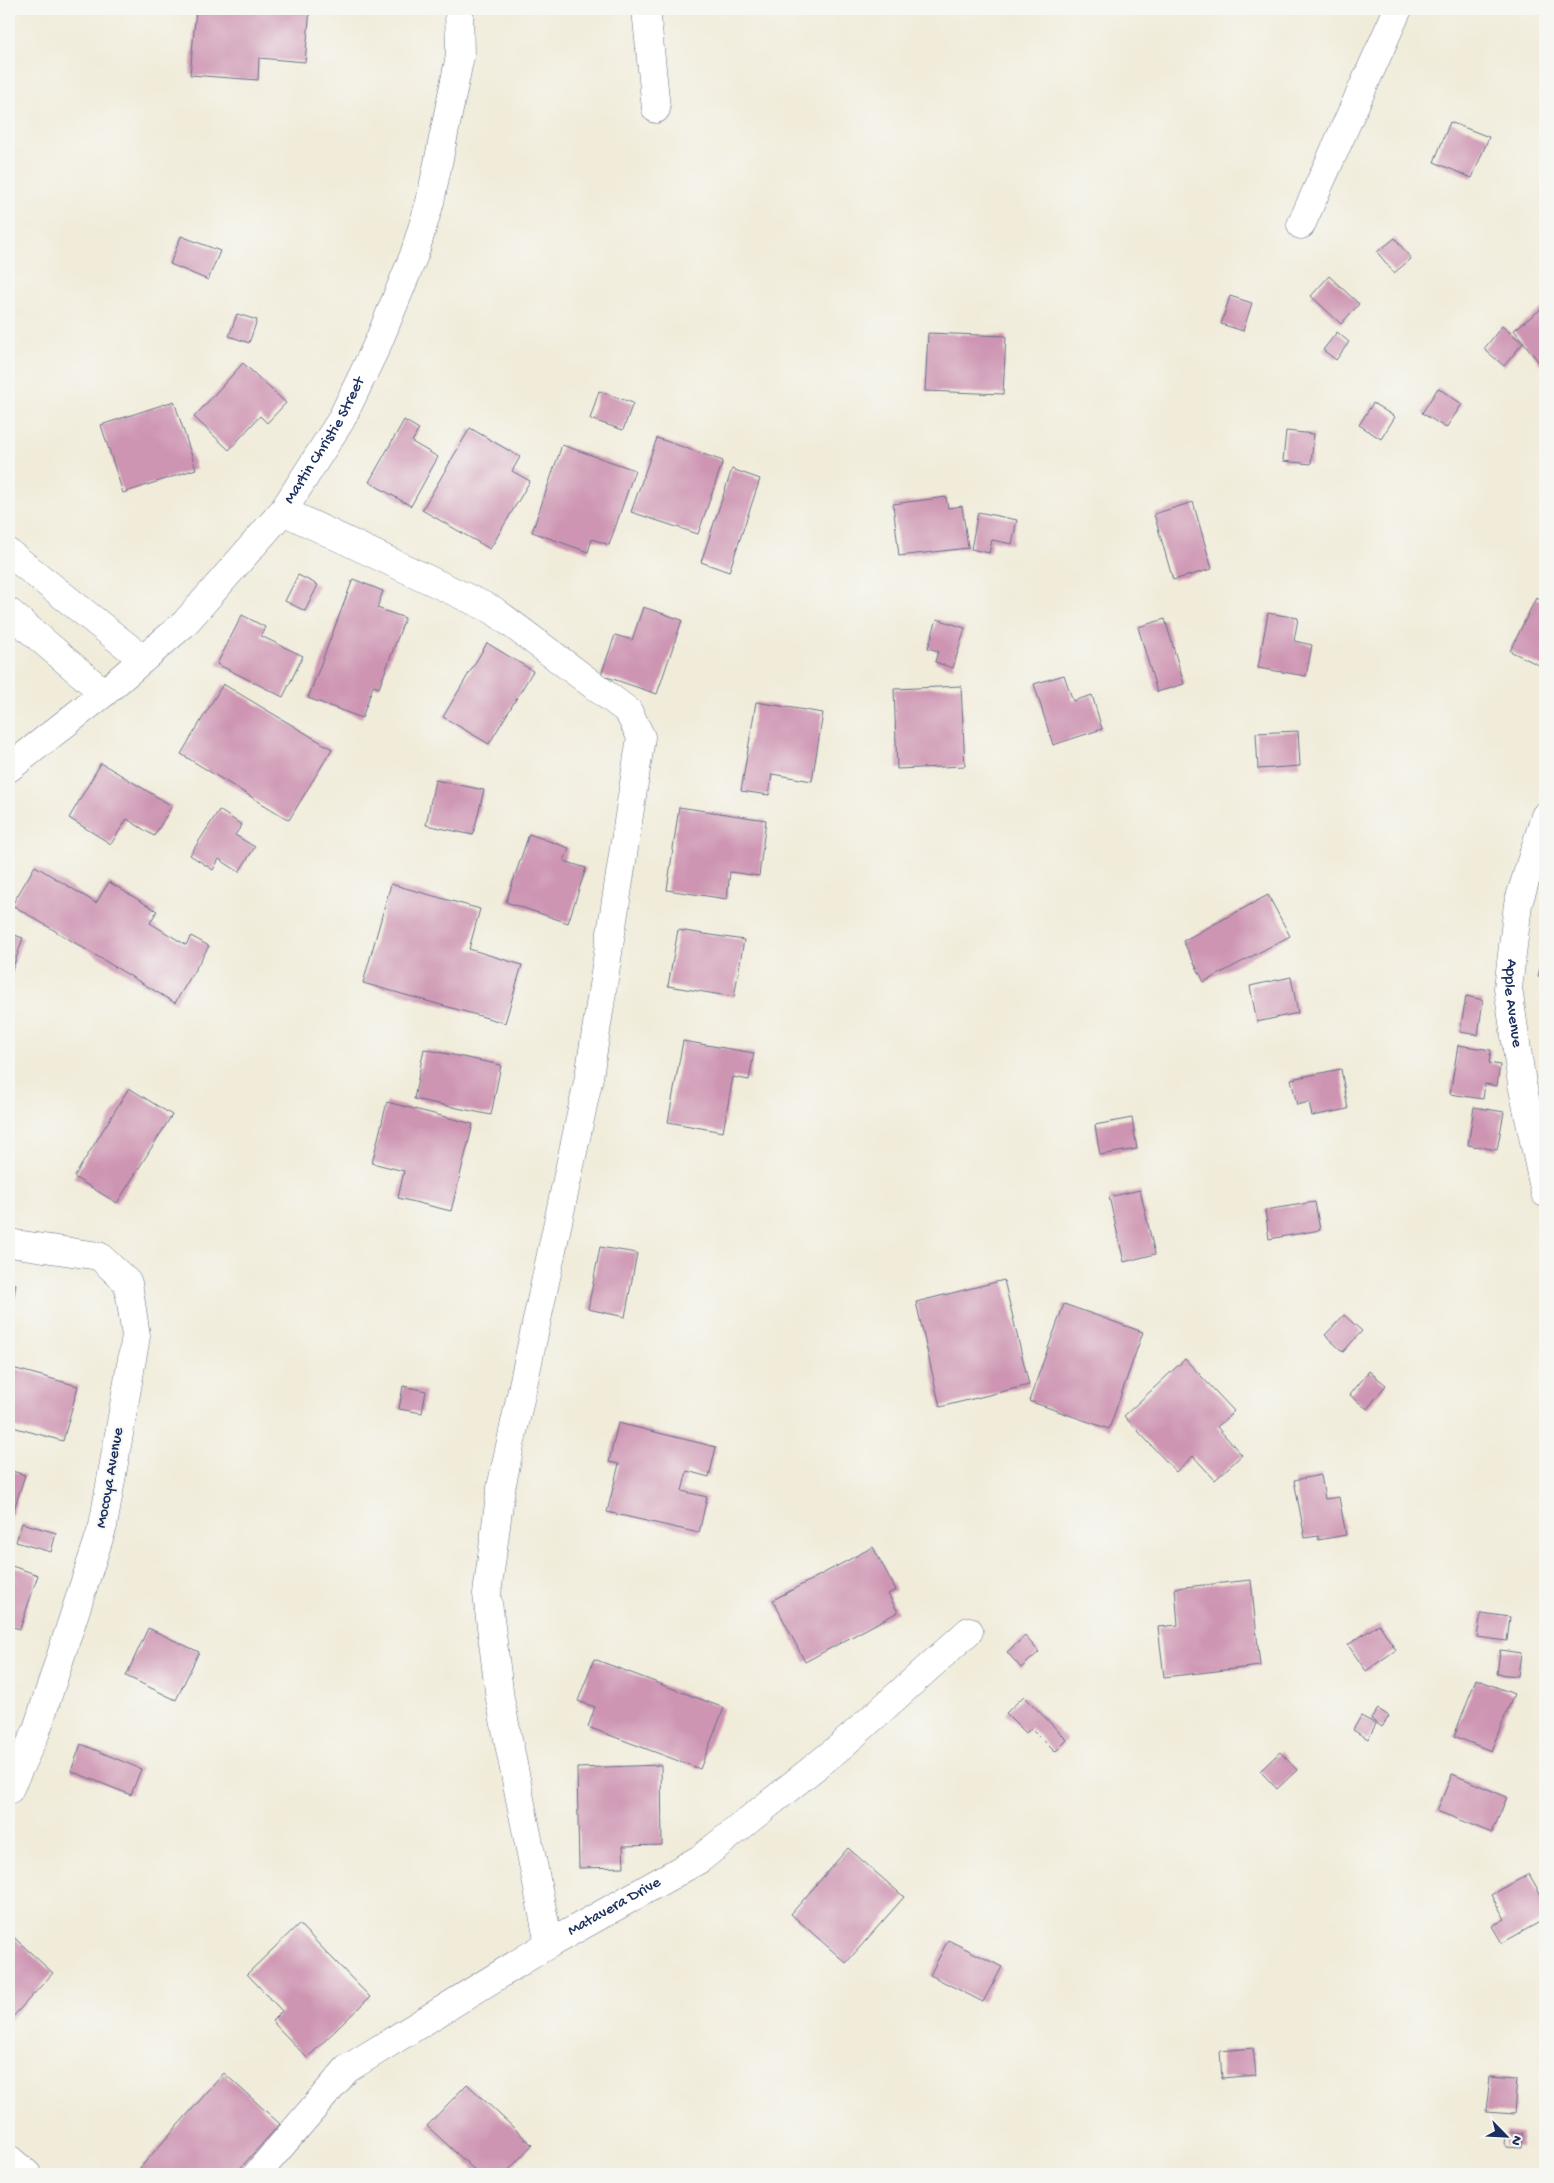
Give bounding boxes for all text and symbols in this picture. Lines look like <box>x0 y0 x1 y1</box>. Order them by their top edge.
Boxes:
street label: Martin Christie Street <box>280 373 370 508</box>
street label: Apple Avenue <box>1499 958 1526 1049</box>
street label: Mocoya Avenue <box>93 1425 129 1530</box>
street label: Matavera Drive <box>565 1873 665 1941</box>
north arrow <box>1482 2110 1532 2160</box>
text: N <box>1506 2133 1525 2148</box>

